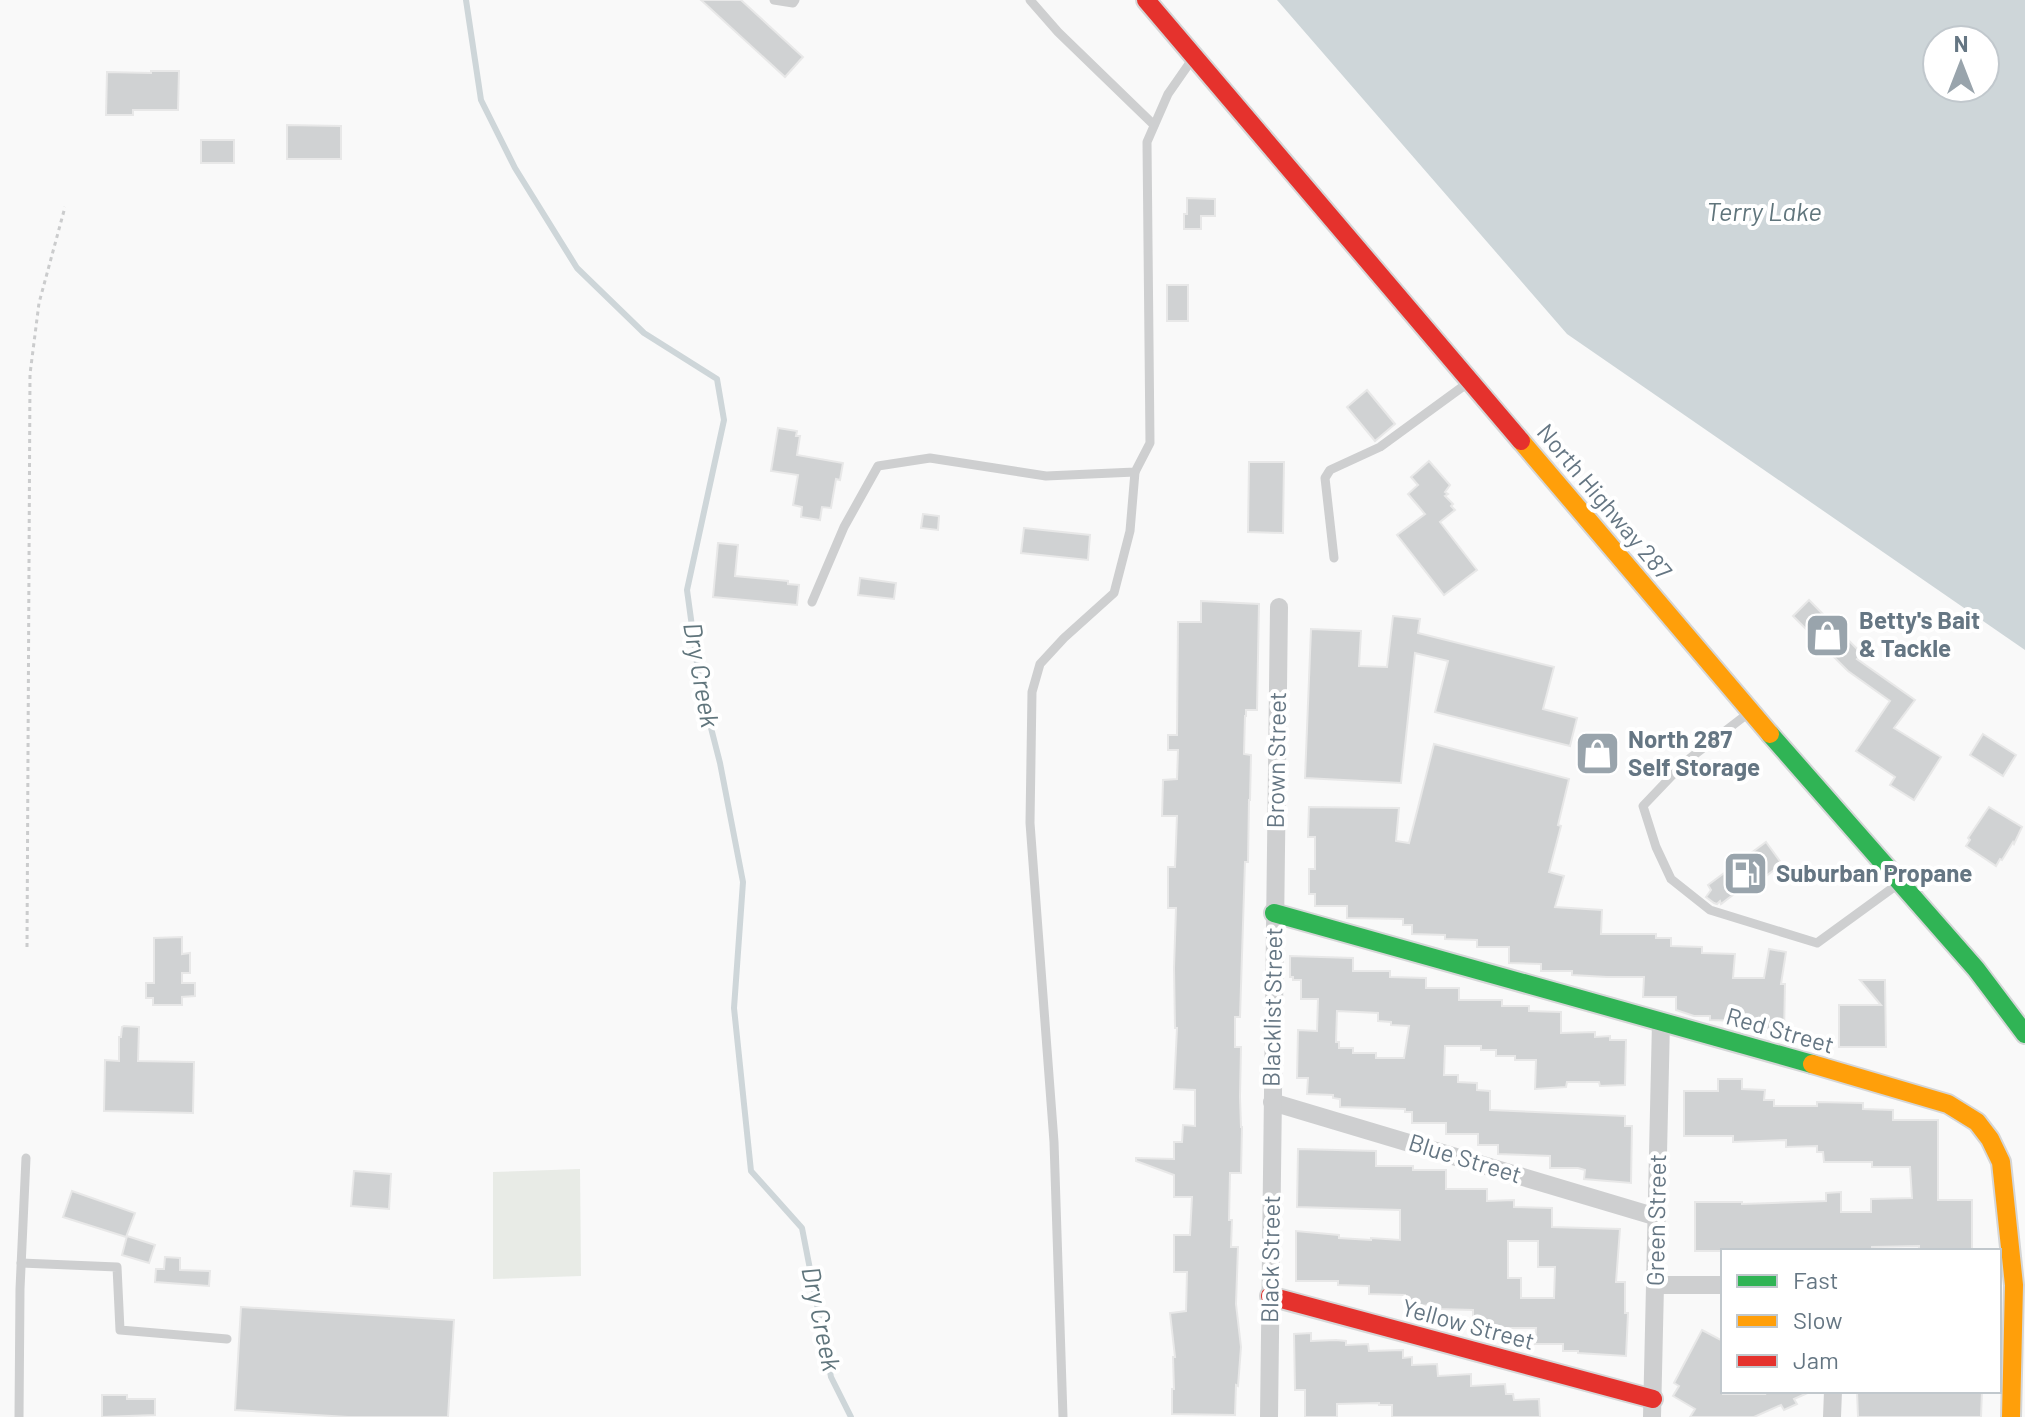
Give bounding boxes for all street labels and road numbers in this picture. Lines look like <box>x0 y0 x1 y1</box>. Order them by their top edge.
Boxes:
street label: North Highway 287 <box>1532 417 1679 585</box>
street label: Brown Street <box>1260 691 1291 829</box>
street label: Blacklist Street <box>1256 927 1287 1087</box>
street label: Red Street <box>1723 1000 1838 1059</box>
street label: Blue Street <box>1405 1127 1525 1188</box>
street label: Green Street <box>1640 1154 1671 1286</box>
street label: Black Street <box>1254 1195 1285 1323</box>
street label: Yellow Street <box>1399 1292 1538 1355</box>

